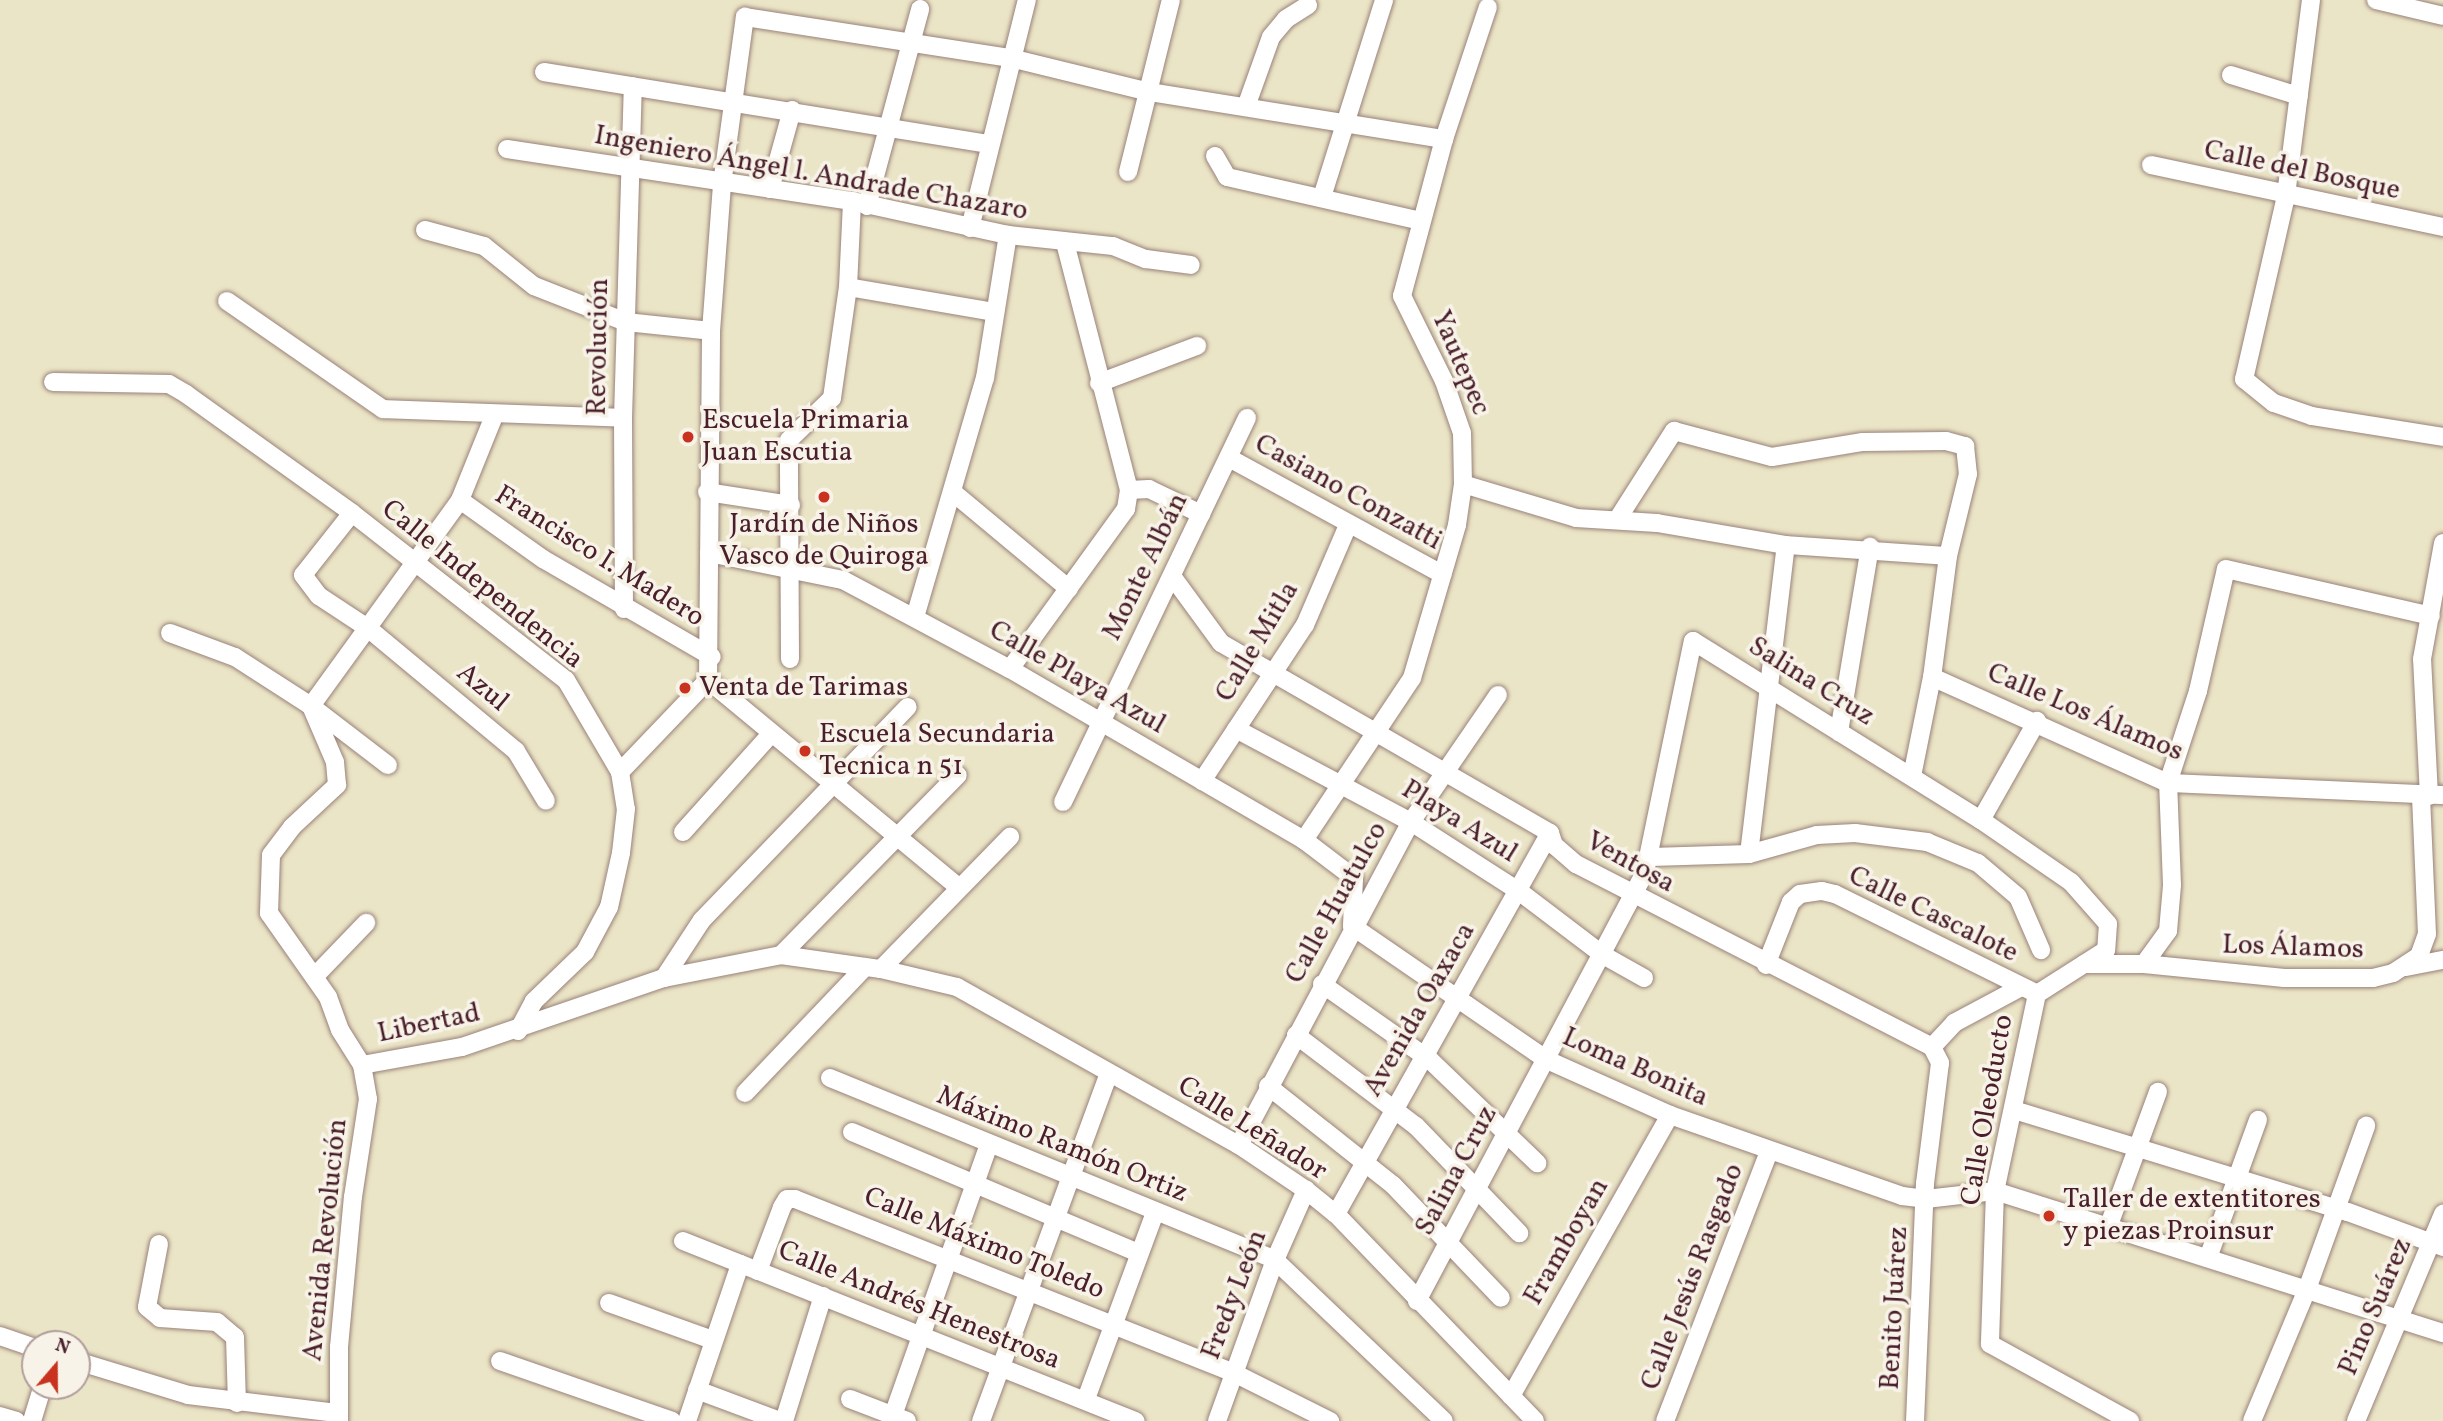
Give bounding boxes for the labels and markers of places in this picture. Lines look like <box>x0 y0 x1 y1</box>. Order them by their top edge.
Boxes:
place label: Escuela Primaria Juan Escutia <box>702 404 910 470</box>
marker: Escuela Primaria Juan Escutia <box>680 429 696 445</box>
marker: Jardín de Niños Vasco de Quiroga <box>816 489 832 505</box>
place label: Jardín de Niños Vasco de Quiroga <box>719 508 929 574</box>
place label: Venta de Tarimas <box>699 671 909 705</box>
marker: Venta de Tarimas <box>677 680 693 696</box>
place label: Escuela Secundaria Tecnica n 51 <box>819 718 1055 784</box>
marker: Escuela Secundaria Tecnica n 51 <box>797 743 813 759</box>
place label: Taller de extentitores y piezas Proinsur <box>2063 1183 2321 1249</box>
marker: Taller de extentitores y piezas Proinsur <box>2041 1208 2057 1224</box>

